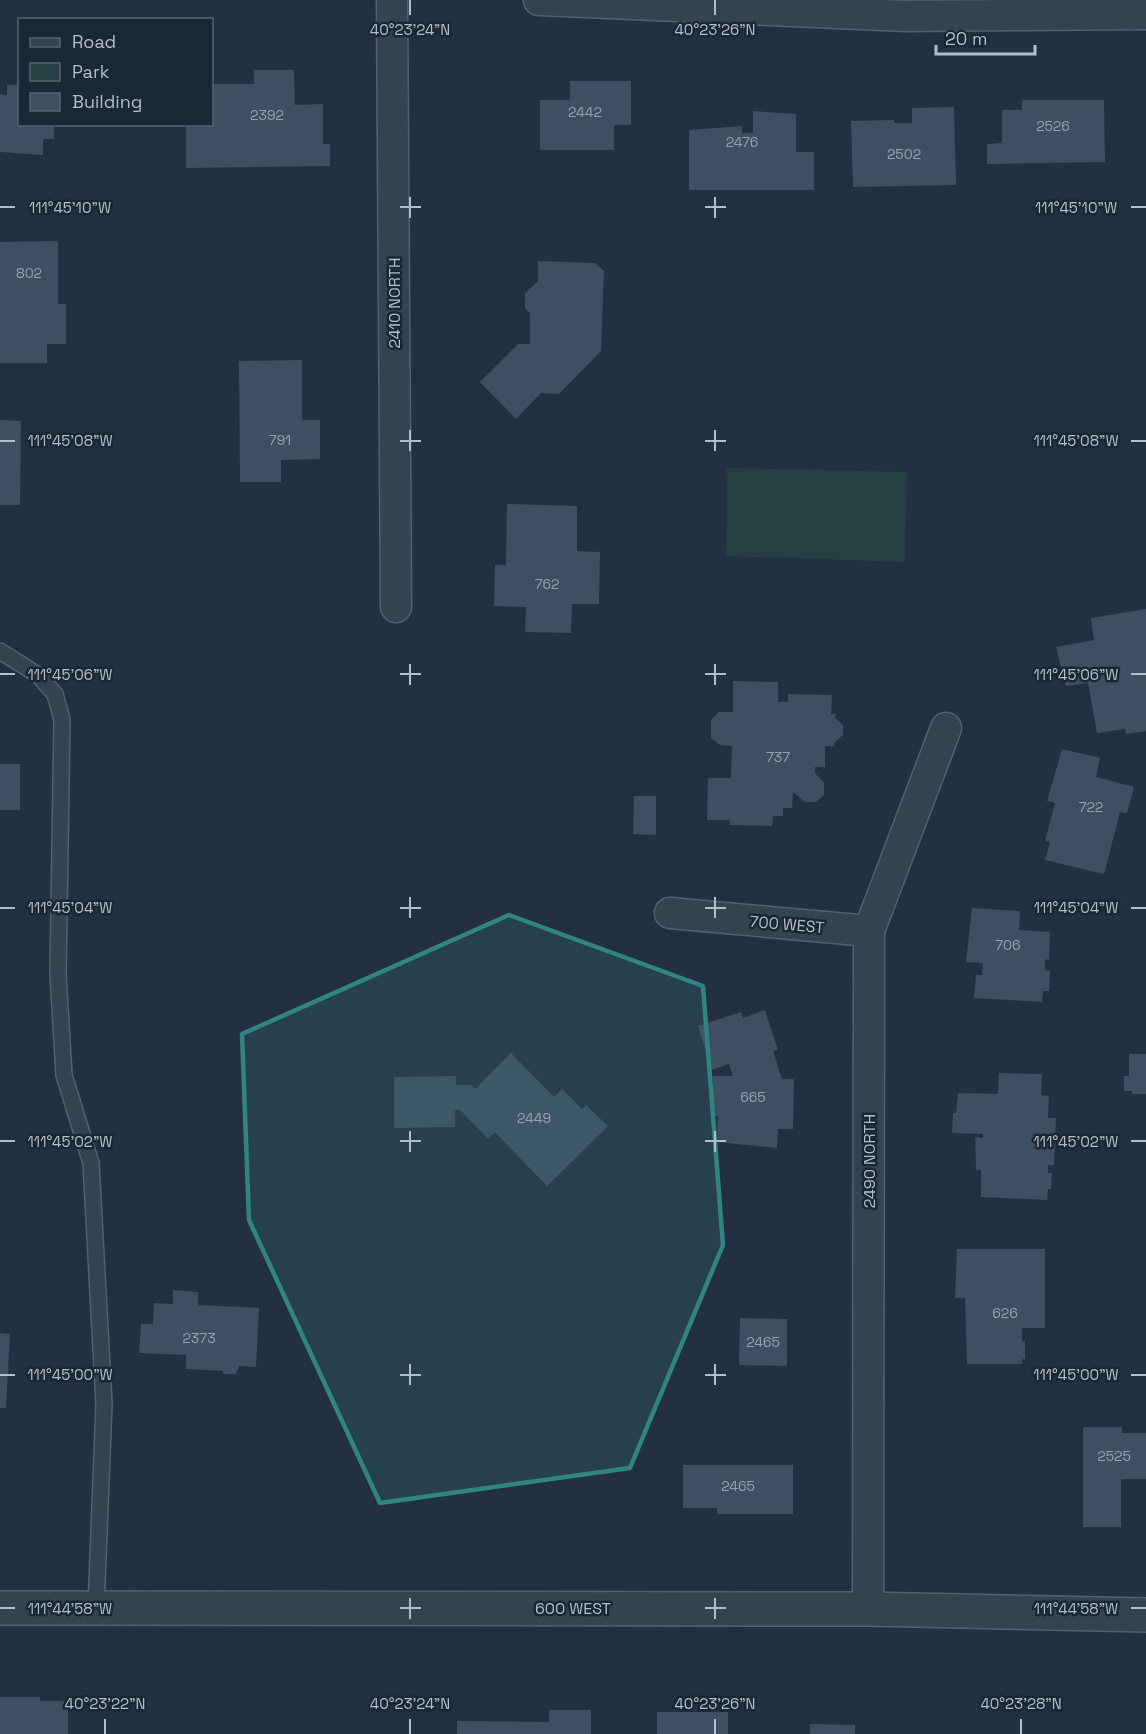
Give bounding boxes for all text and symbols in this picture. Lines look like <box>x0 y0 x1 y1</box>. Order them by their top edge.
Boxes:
legend <box>18 18 213 126</box>
scale bar <box>936 18 1035 56</box>
text: 40°23'24"N <box>370 20 450 39</box>
text: 40°23'26"N <box>674 20 756 39</box>
text: 20 m <box>945 27 988 50</box>
text: Road <box>72 30 116 53</box>
text: Park <box>72 60 110 83</box>
text: Building <box>72 90 142 113</box>
house number: 2442 <box>568 103 602 121</box>
house number: 2392 <box>250 106 284 124</box>
house number: 2526 <box>1036 117 1070 135</box>
house number: 2476 <box>726 133 758 151</box>
house number: 2502 <box>887 145 921 163</box>
text: 111°45'10"W <box>29 198 111 217</box>
text: 111°45'10"W <box>1035 198 1117 217</box>
street label: 2410 NORTH <box>384 258 405 349</box>
house number: 802 <box>16 264 42 282</box>
text: 111°45'08"W <box>27 431 113 450</box>
house number: 791 <box>269 431 291 449</box>
text: 111°45'08"W <box>1033 431 1119 450</box>
house number: 762 <box>535 575 559 593</box>
text: 111°45'06"W <box>28 665 112 684</box>
text: 111°45'06"W <box>1034 665 1118 684</box>
house number: 737 <box>766 748 790 766</box>
house number: 722 <box>1079 798 1103 816</box>
text: 111°45'04"W <box>28 898 112 917</box>
text: 111°45'04"W <box>1034 898 1118 917</box>
street label: 700 WEST <box>749 911 825 938</box>
house number: 706 <box>995 936 1021 954</box>
house number: 665 <box>740 1088 766 1106</box>
house number: 2449 <box>517 1109 551 1127</box>
street label: 2490 NORTH <box>859 1114 880 1208</box>
text: 111°45'02"W <box>28 1132 112 1151</box>
text: 111°45'02"W <box>1034 1132 1118 1151</box>
house number: 626 <box>992 1304 1018 1322</box>
house number: 2373 <box>182 1329 216 1347</box>
house number: 2465 <box>746 1333 780 1351</box>
text: 111°45'00"W <box>27 1365 113 1384</box>
text: 111°45'00"W <box>1033 1365 1119 1384</box>
house number: 2525 <box>1097 1447 1131 1465</box>
house number: 2465 <box>721 1477 755 1495</box>
street label: 600 WEST <box>535 1598 611 1619</box>
text: 111°44'58"W <box>28 1599 112 1618</box>
text: 111°44'58"W <box>1034 1599 1118 1618</box>
text: 40°23'22"N <box>65 1694 145 1713</box>
text: 40°23'24"N <box>370 1694 450 1713</box>
text: 40°23'26"N <box>674 1694 756 1713</box>
text: 40°23'28"N <box>980 1694 1062 1713</box>

